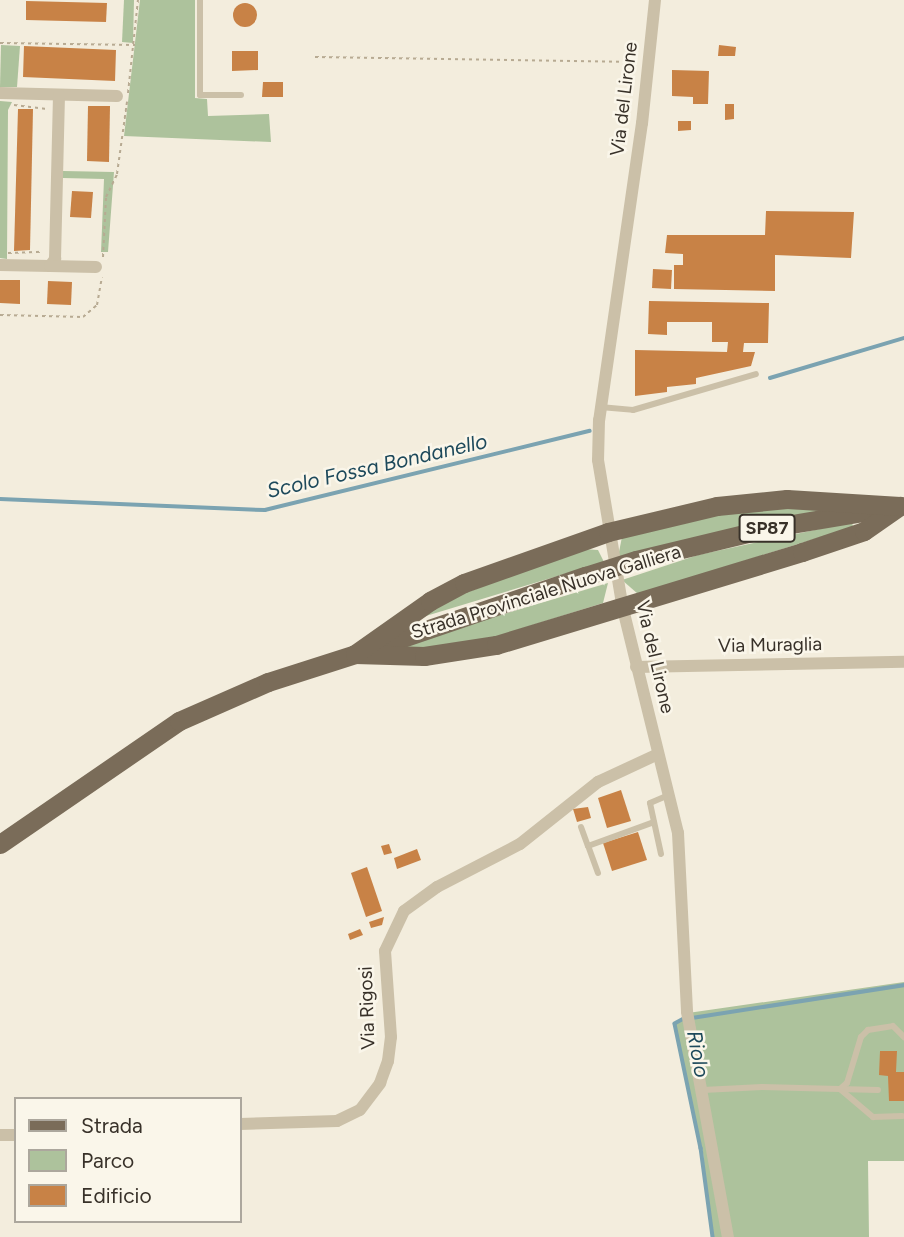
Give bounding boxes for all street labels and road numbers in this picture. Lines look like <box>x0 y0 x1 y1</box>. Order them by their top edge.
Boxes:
street label: Via del Lirone <box>606 41 642 157</box>
road number: SP87 <box>737 514 797 542</box>
street label: Strada Provinciale Nuova Galliera <box>408 540 684 644</box>
street label: Via del Lirone <box>631 598 679 716</box>
street label: Via Muraglia <box>718 633 822 657</box>
street label: Via Rigosi <box>354 966 380 1050</box>

